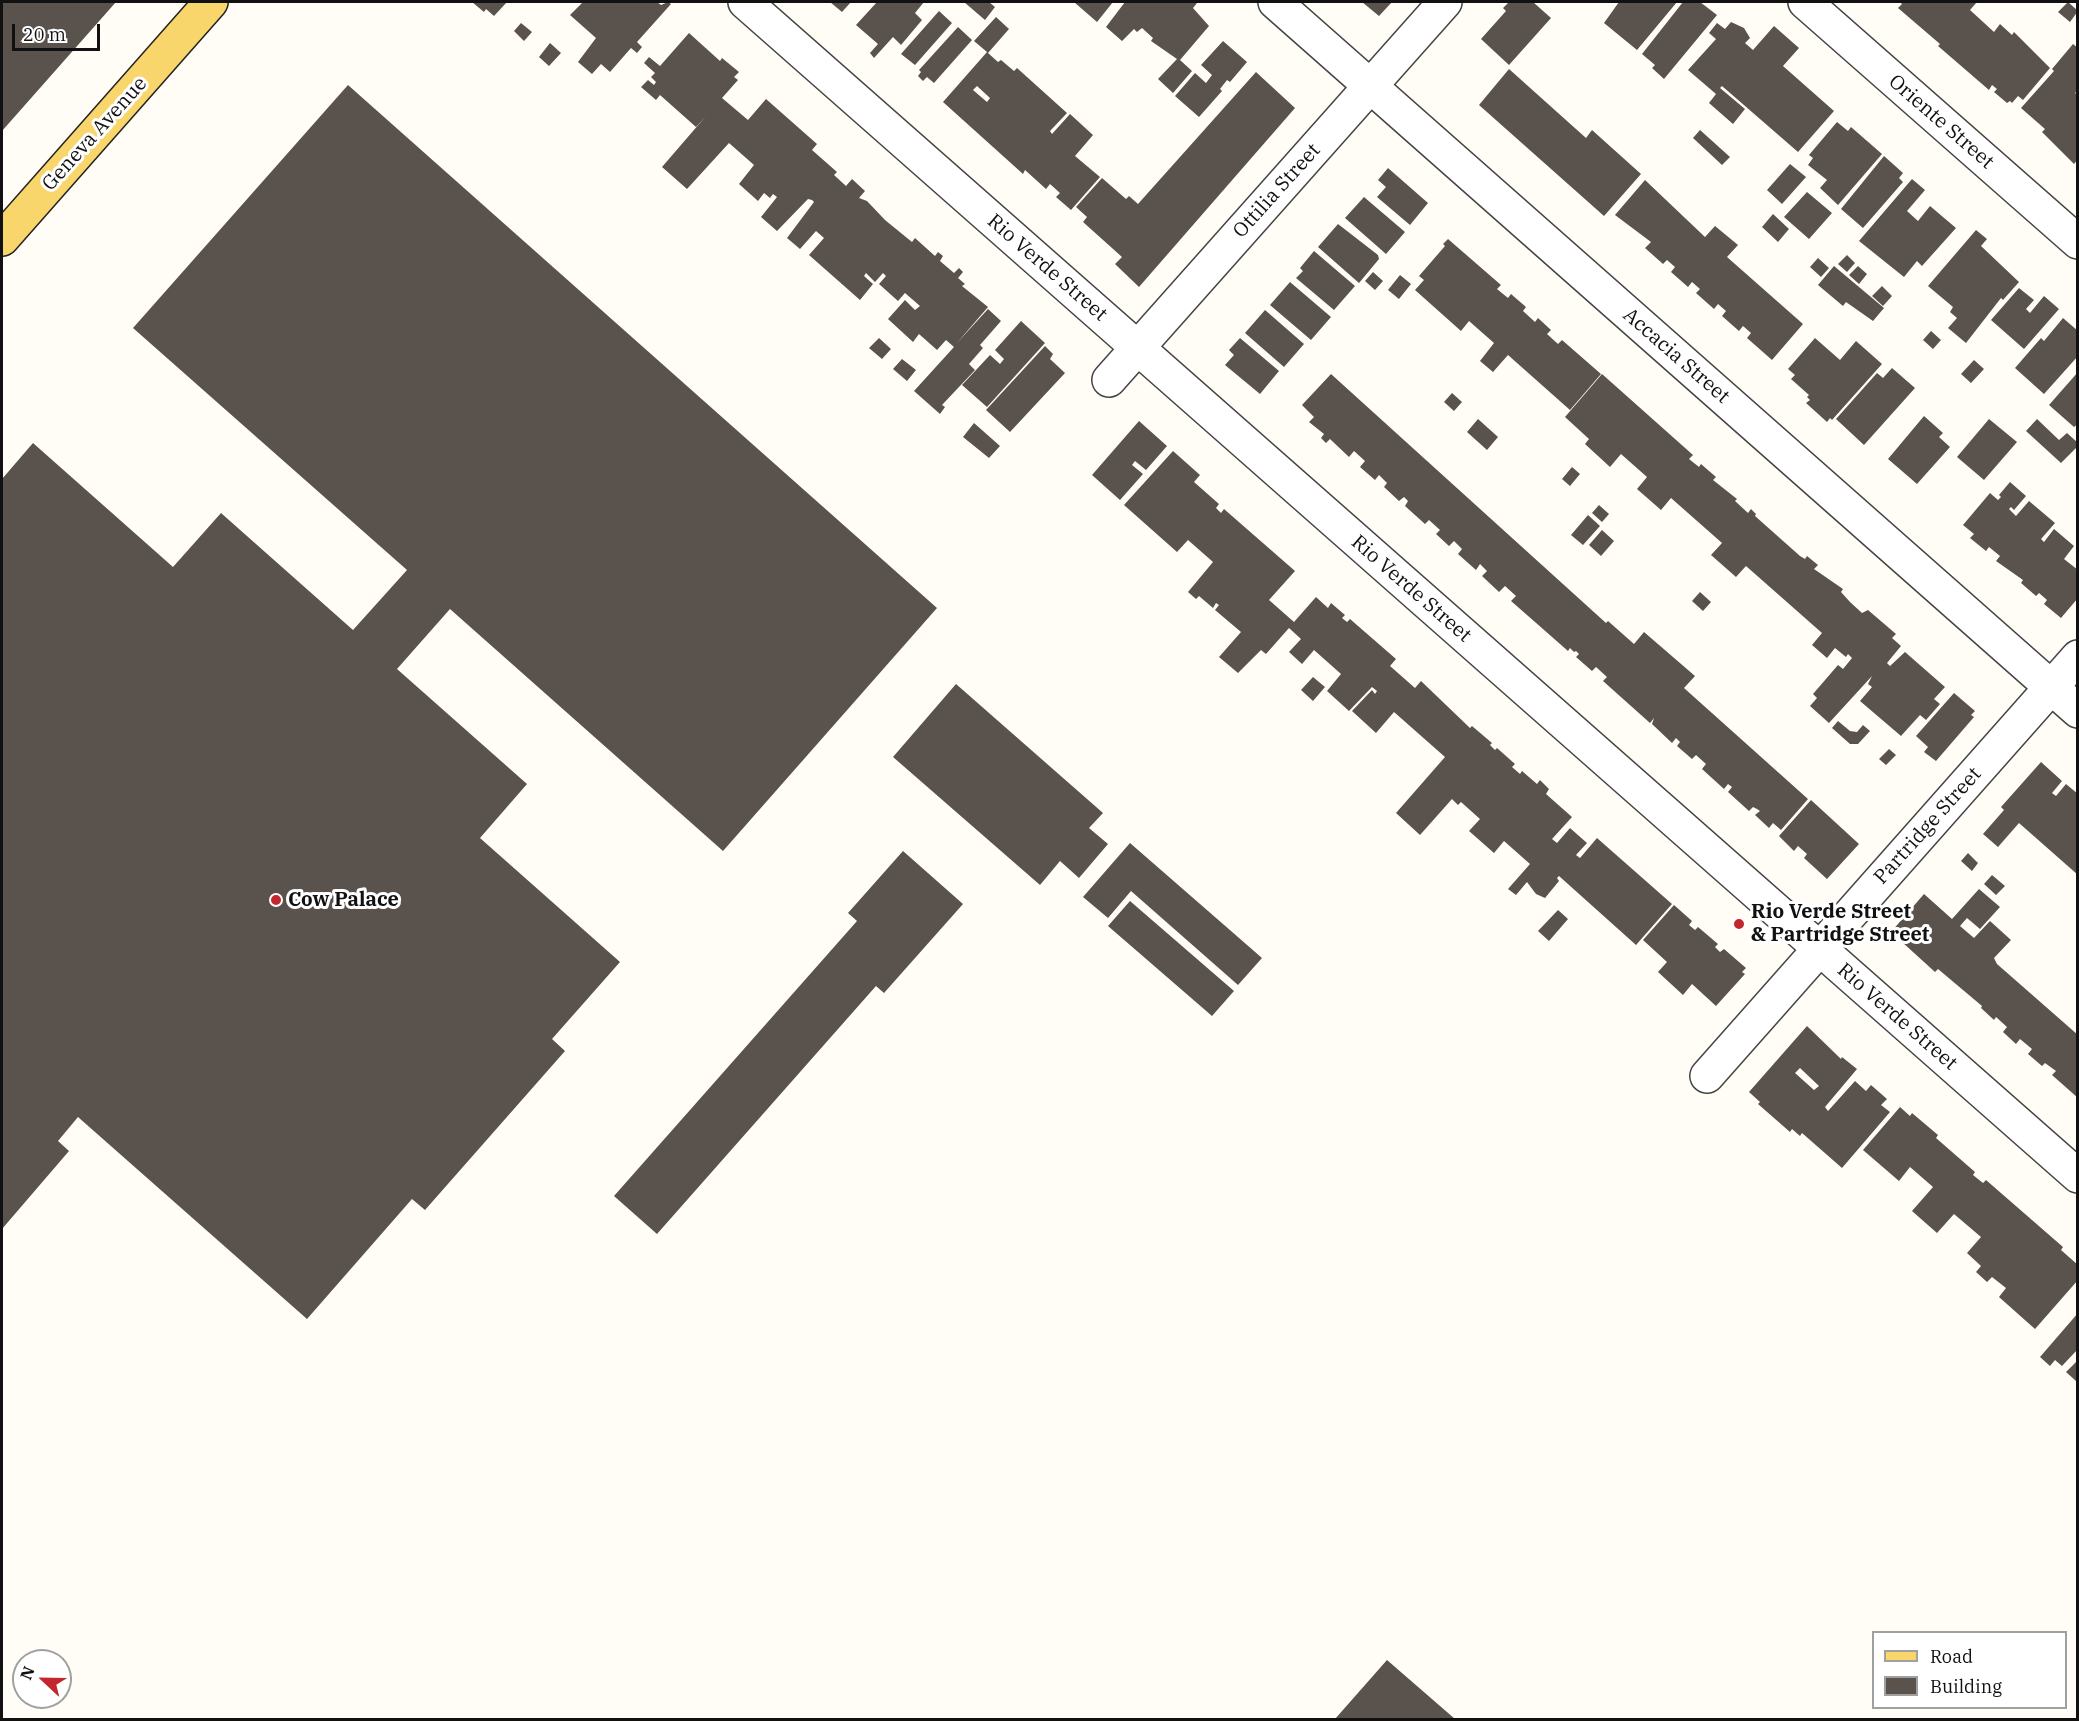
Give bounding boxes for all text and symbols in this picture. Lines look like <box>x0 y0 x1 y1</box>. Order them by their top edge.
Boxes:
scale bar <box>15 12 104 50</box>
text: 20 m <box>23 23 66 46</box>
street label: Oriente Street <box>1883 70 1999 174</box>
street label: Geneva Avenue <box>38 72 152 196</box>
street label: Ottilia Street <box>1228 139 1326 243</box>
street label: Rio Verde Street <box>982 209 1112 327</box>
street label: Accacia Street <box>1618 303 1734 409</box>
street label: Rio Verde Street <box>1346 530 1476 648</box>
street label: Partridge Street <box>1869 763 1987 889</box>
place label: Cow Palace <box>288 888 399 912</box>
marker: Cow Palace <box>269 893 283 907</box>
place label: Rio Verde Street & Partridge Street <box>1751 900 1929 947</box>
marker: Rio Verde Street & Partridge Street <box>1732 917 1746 931</box>
street label: Rio Verde Street <box>1832 958 1962 1076</box>
legend <box>1872 1631 2067 1709</box>
text: Road <box>1930 1645 1973 1668</box>
north arrow <box>12 1649 72 1709</box>
text: N <box>16 1663 39 1683</box>
text: Building <box>1930 1675 2002 1698</box>

